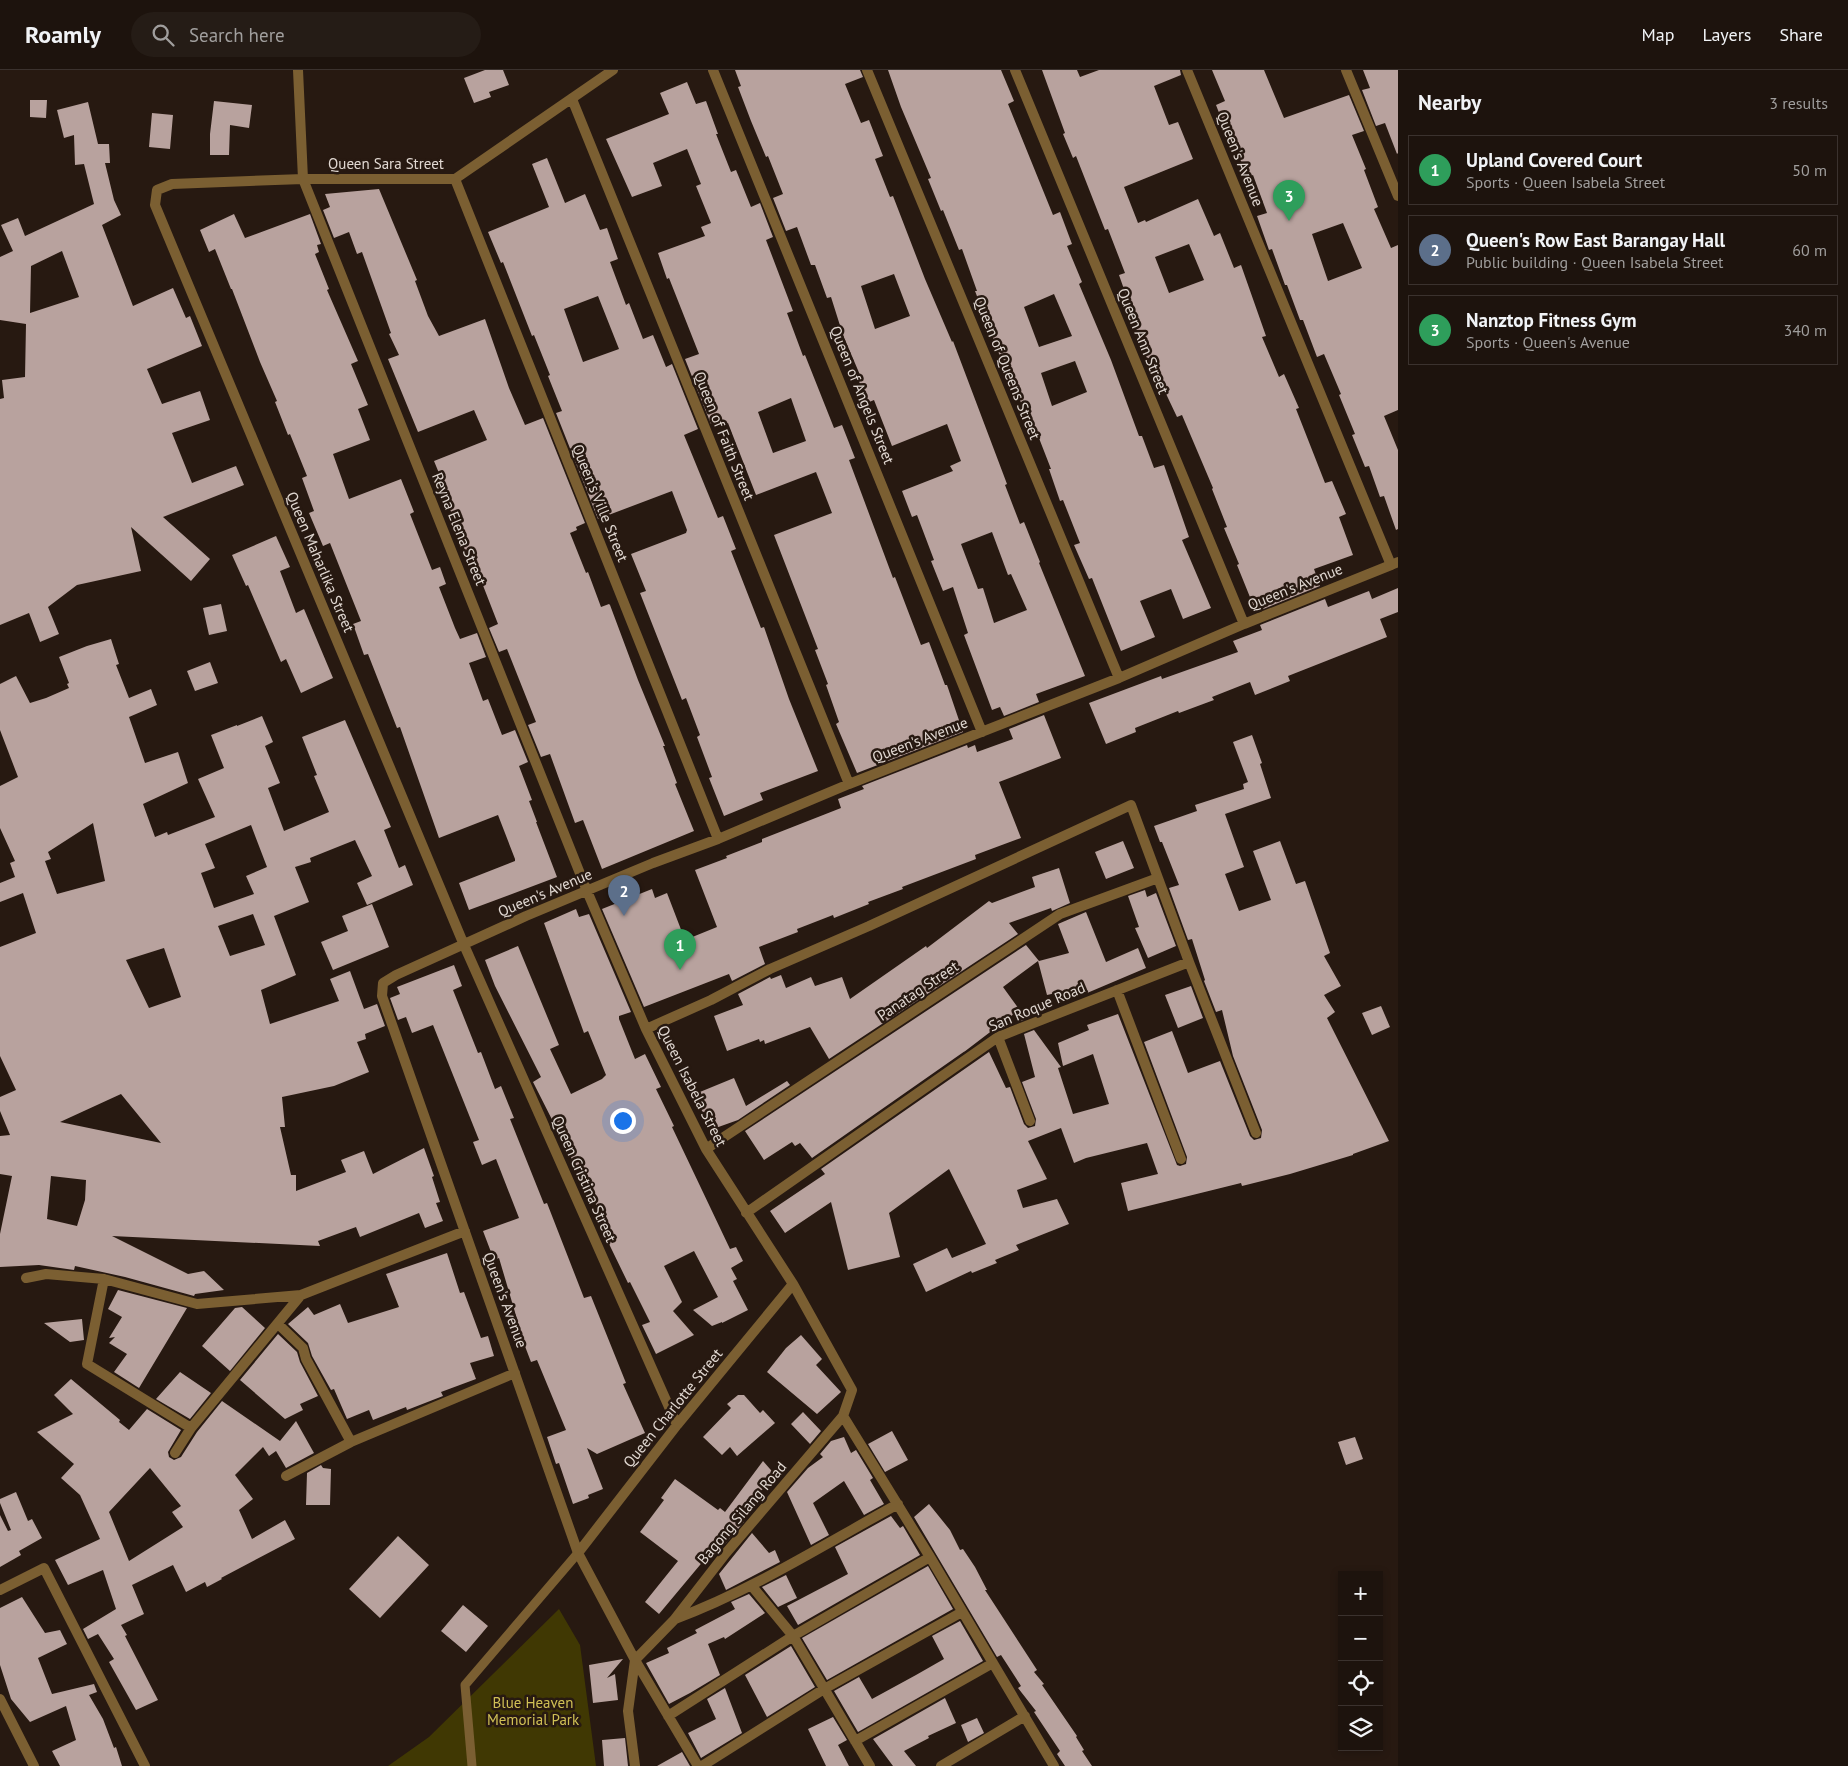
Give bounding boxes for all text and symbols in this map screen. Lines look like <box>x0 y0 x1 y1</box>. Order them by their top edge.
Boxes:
search box <box>131 12 481 57</box>
text: Roamly <box>25 19 101 50</box>
icon: search <box>149 21 177 49</box>
text: Search here <box>189 23 285 47</box>
text: Map <box>1642 23 1674 46</box>
text: Layers <box>1702 23 1751 46</box>
text: Share <box>1779 23 1823 46</box>
text: Nearby <box>1418 89 1481 116</box>
text: 3 results <box>1769 93 1828 113</box>
street label: Queen's Avenue <box>1213 109 1268 209</box>
text: Upland Covered Court <box>1466 148 1642 172</box>
street label: Queen Sara Street <box>328 154 444 173</box>
text: 1 <box>1430 160 1440 180</box>
text: 50 m <box>1792 160 1827 180</box>
text: Sports · Queen Isabela Street <box>1466 172 1665 192</box>
pin: 3 <box>1273 180 1305 221</box>
text: Queen's Row East Barangay Hall <box>1466 228 1725 252</box>
text: 2 <box>1430 240 1440 260</box>
text: 60 m <box>1792 240 1827 260</box>
text: Public building · Queen Isabela Street <box>1466 252 1724 272</box>
street label: Queen Ann Street <box>1114 285 1173 397</box>
street label: Queen of Queens Street <box>970 294 1045 442</box>
text: Nanztop Fitness Gym <box>1466 308 1636 332</box>
text: 3 <box>1430 320 1440 340</box>
text: 340 m <box>1784 320 1827 340</box>
street label: Queen of Angels Street <box>826 323 899 467</box>
text: Sports · Queen's Avenue <box>1466 332 1630 352</box>
street label: Queen of Faith Street <box>690 369 759 503</box>
street label: Queen's Ville Street <box>568 441 633 564</box>
street label: Reyna Elena Street <box>428 470 491 588</box>
street label: Queen Maharlika Street <box>282 489 359 635</box>
street label: Queen's Avenue <box>1245 559 1345 614</box>
street label: Queen's Avenue <box>869 713 970 766</box>
street label: Queen's Avenue <box>495 864 595 921</box>
pin: 2 <box>608 875 640 916</box>
pin: 1 <box>664 929 696 970</box>
street label: Panatag Street <box>874 956 962 1025</box>
street label: San Roque Road <box>986 978 1088 1035</box>
street label: Queen Isabela Street <box>654 1022 731 1150</box>
your location <box>610 1108 636 1134</box>
street label: Queen Cristina Street <box>548 1113 621 1245</box>
street label: Queen's Avenue <box>479 1249 532 1350</box>
street label: Queen Charlotte Street <box>619 1344 726 1471</box>
street label: Bagong Silang Road <box>693 1457 790 1568</box>
map controls <box>1338 1571 1383 1751</box>
button: + <box>1338 1571 1383 1616</box>
button: − <box>1338 1616 1383 1661</box>
button: locate <box>1338 1661 1383 1706</box>
park label: Blue Heaven Memorial Park <box>487 1693 580 1729</box>
button: layers <box>1338 1706 1383 1751</box>

